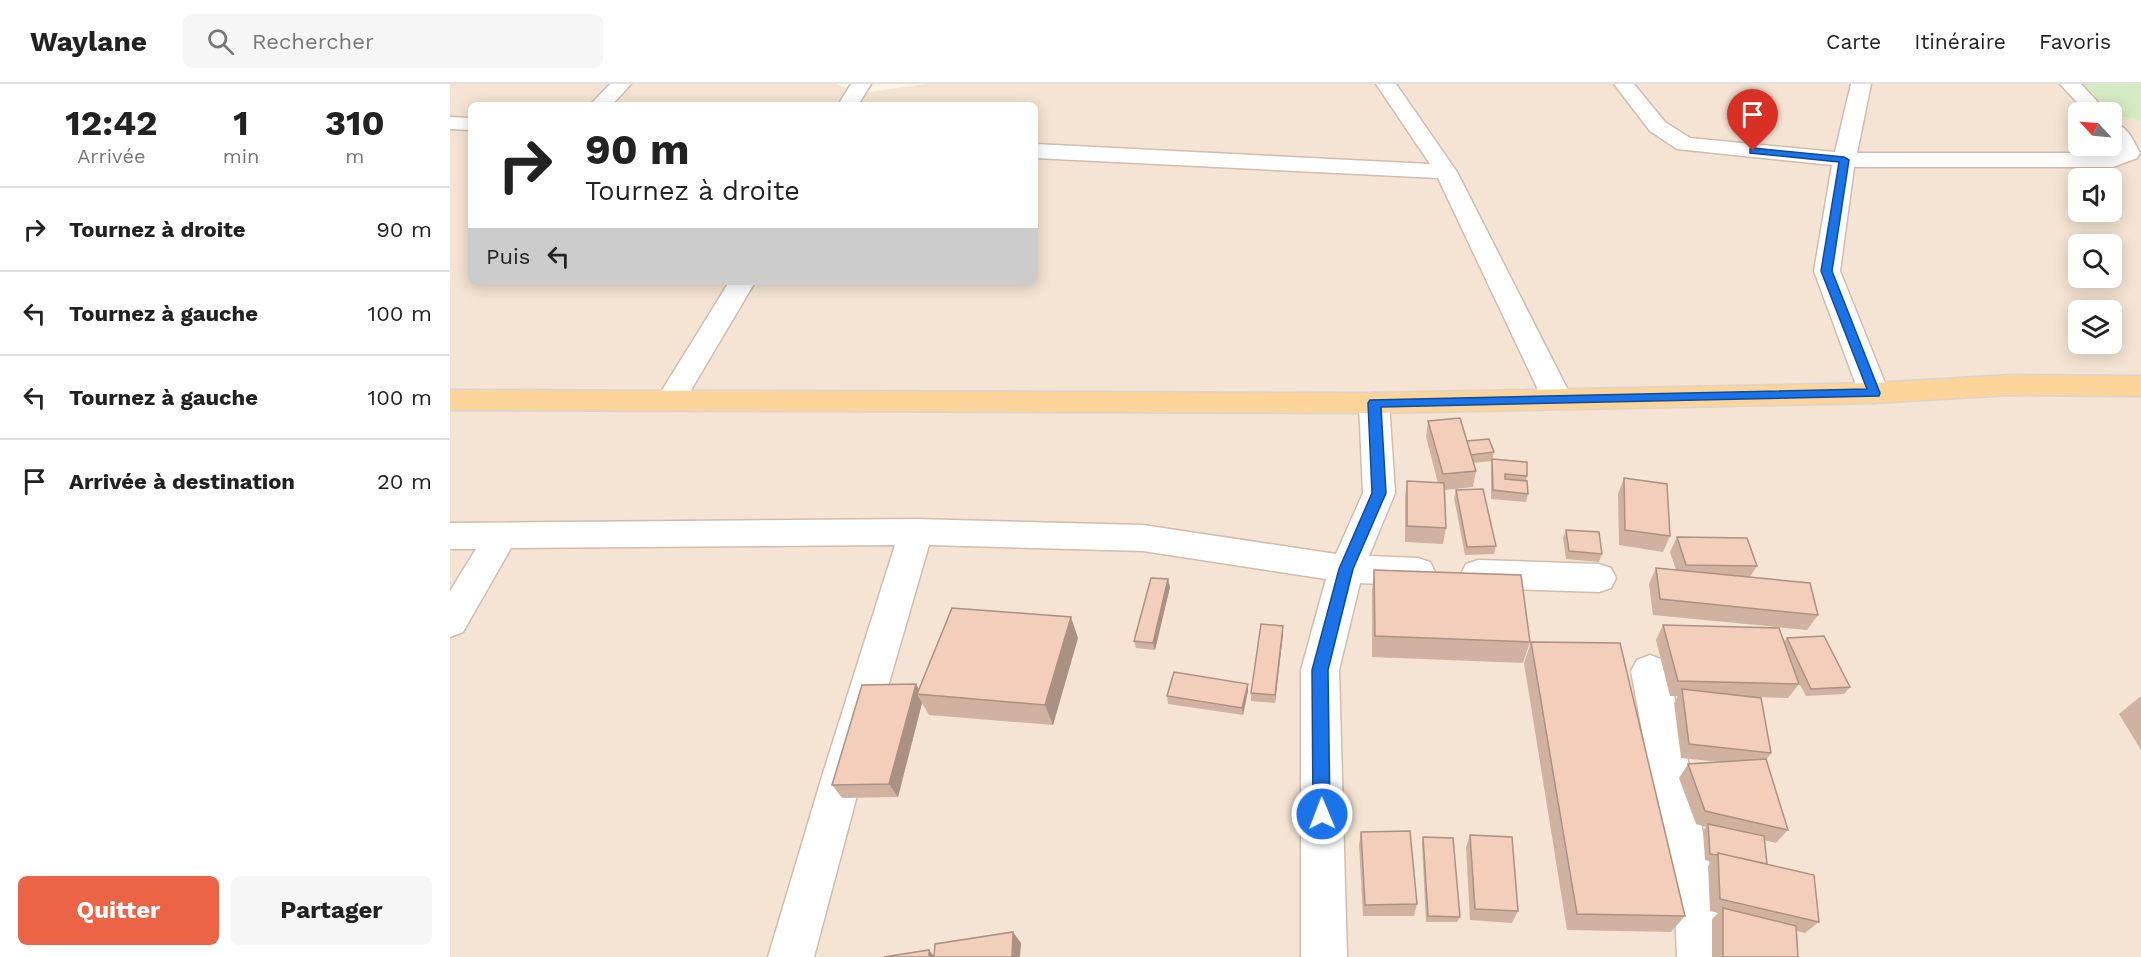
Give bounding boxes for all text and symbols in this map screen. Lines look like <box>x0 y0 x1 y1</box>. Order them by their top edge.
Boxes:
search box <box>183 14 603 68</box>
text: Waylane <box>30 25 147 58</box>
icon: search <box>204 25 237 58</box>
text: Rechercher <box>252 29 374 54</box>
text: Carte <box>1826 29 1881 54</box>
text: Itinéraire <box>1914 29 2006 54</box>
text: Favoris <box>2039 29 2111 54</box>
pin <box>1727 89 1778 151</box>
icon: arrive <box>1736 98 1769 131</box>
text: 12:42 <box>65 102 157 144</box>
text: 1 <box>233 102 249 144</box>
text: 310 <box>325 102 385 144</box>
north arrow <box>2068 102 2122 156</box>
map controls <box>2068 102 2122 354</box>
text: 90 m <box>585 125 689 174</box>
icon: right <box>486 126 564 204</box>
text: Arrivée <box>77 144 145 168</box>
text: min <box>223 144 259 168</box>
text: m <box>345 144 364 168</box>
button: sound <box>2068 168 2122 222</box>
text: Tournez à droite <box>585 175 800 207</box>
icon: right <box>18 213 51 246</box>
text: Tournez à droite <box>69 217 246 242</box>
text: 90 m <box>376 217 432 242</box>
button: search <box>2068 234 2122 288</box>
icon: left <box>542 240 575 273</box>
text: Puis <box>486 244 530 269</box>
icon: left <box>18 297 51 330</box>
button: layers <box>2068 300 2122 354</box>
text: Tournez à gauche <box>69 301 258 326</box>
text: 100 m <box>368 301 432 326</box>
icon: left <box>18 381 51 414</box>
text: Tournez à gauche <box>69 385 258 410</box>
text: 100 m <box>368 385 432 410</box>
icon: arrive <box>18 465 51 498</box>
text: Arrivée à destination <box>69 469 295 494</box>
text: 20 m <box>377 469 432 494</box>
position arrow <box>1290 782 1354 846</box>
button: Quitter <box>18 876 219 945</box>
button: Partager <box>231 876 432 945</box>

